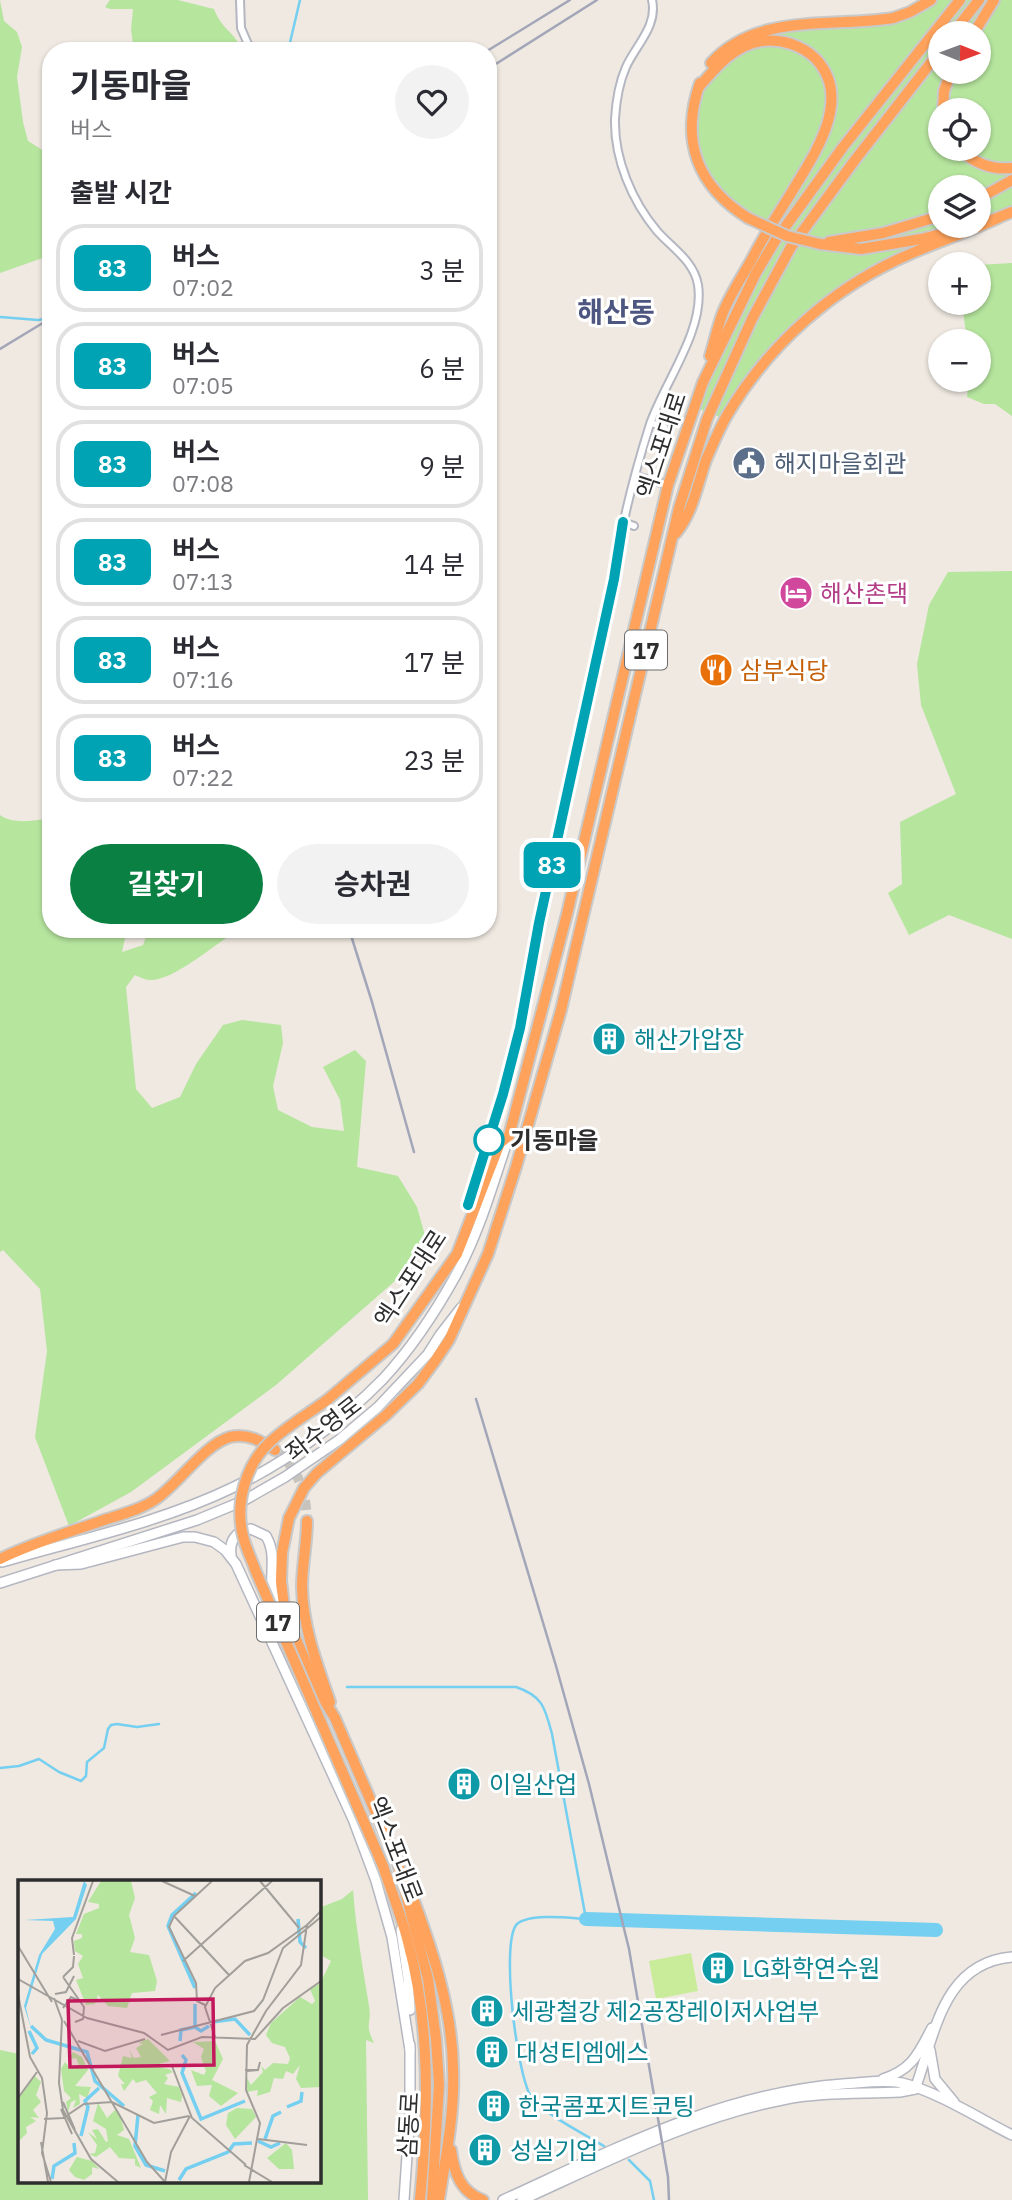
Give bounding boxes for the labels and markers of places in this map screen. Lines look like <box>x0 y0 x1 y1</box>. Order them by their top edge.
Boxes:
public building icon: 해지마을회관 <box>730 444 768 482</box>
place label: 해지마을회관 <box>774 447 906 479</box>
hotel icon: 해산촌댁 <box>777 574 815 612</box>
place label: 해산촌댁 <box>820 577 908 609</box>
restaurant icon: 삼부식당 <box>697 651 735 689</box>
place label: 삼부식당 <box>740 654 828 686</box>
building icon: 해산가압장 <box>590 1020 628 1058</box>
place label: 해산가압장 <box>634 1023 744 1055</box>
place label: 기동마을 <box>510 1124 598 1156</box>
marker: 기동마을 <box>474 1125 504 1155</box>
building icon: 이일산업 <box>445 1765 483 1803</box>
place label: 이일산업 <box>489 1768 577 1800</box>
building icon: LG화학연수원 <box>699 1949 737 1987</box>
place label: LG화학연수원 <box>742 1952 880 1984</box>
building icon: 세광철강 제2공장레이저사업부 <box>468 1992 506 2030</box>
place label: 세광철강 제2공장레이저사업부 <box>512 1995 819 2027</box>
building icon: 대성티엠에스 <box>473 2033 511 2071</box>
place label: 대성티엠에스 <box>516 2036 648 2068</box>
building icon: 한국콤포지트코팅 <box>475 2087 513 2125</box>
place label: 한국콤포지트코팅 <box>518 2090 695 2122</box>
building icon: 성실기업 <box>466 2131 504 2169</box>
place label: 성실기업 <box>510 2134 598 2166</box>

